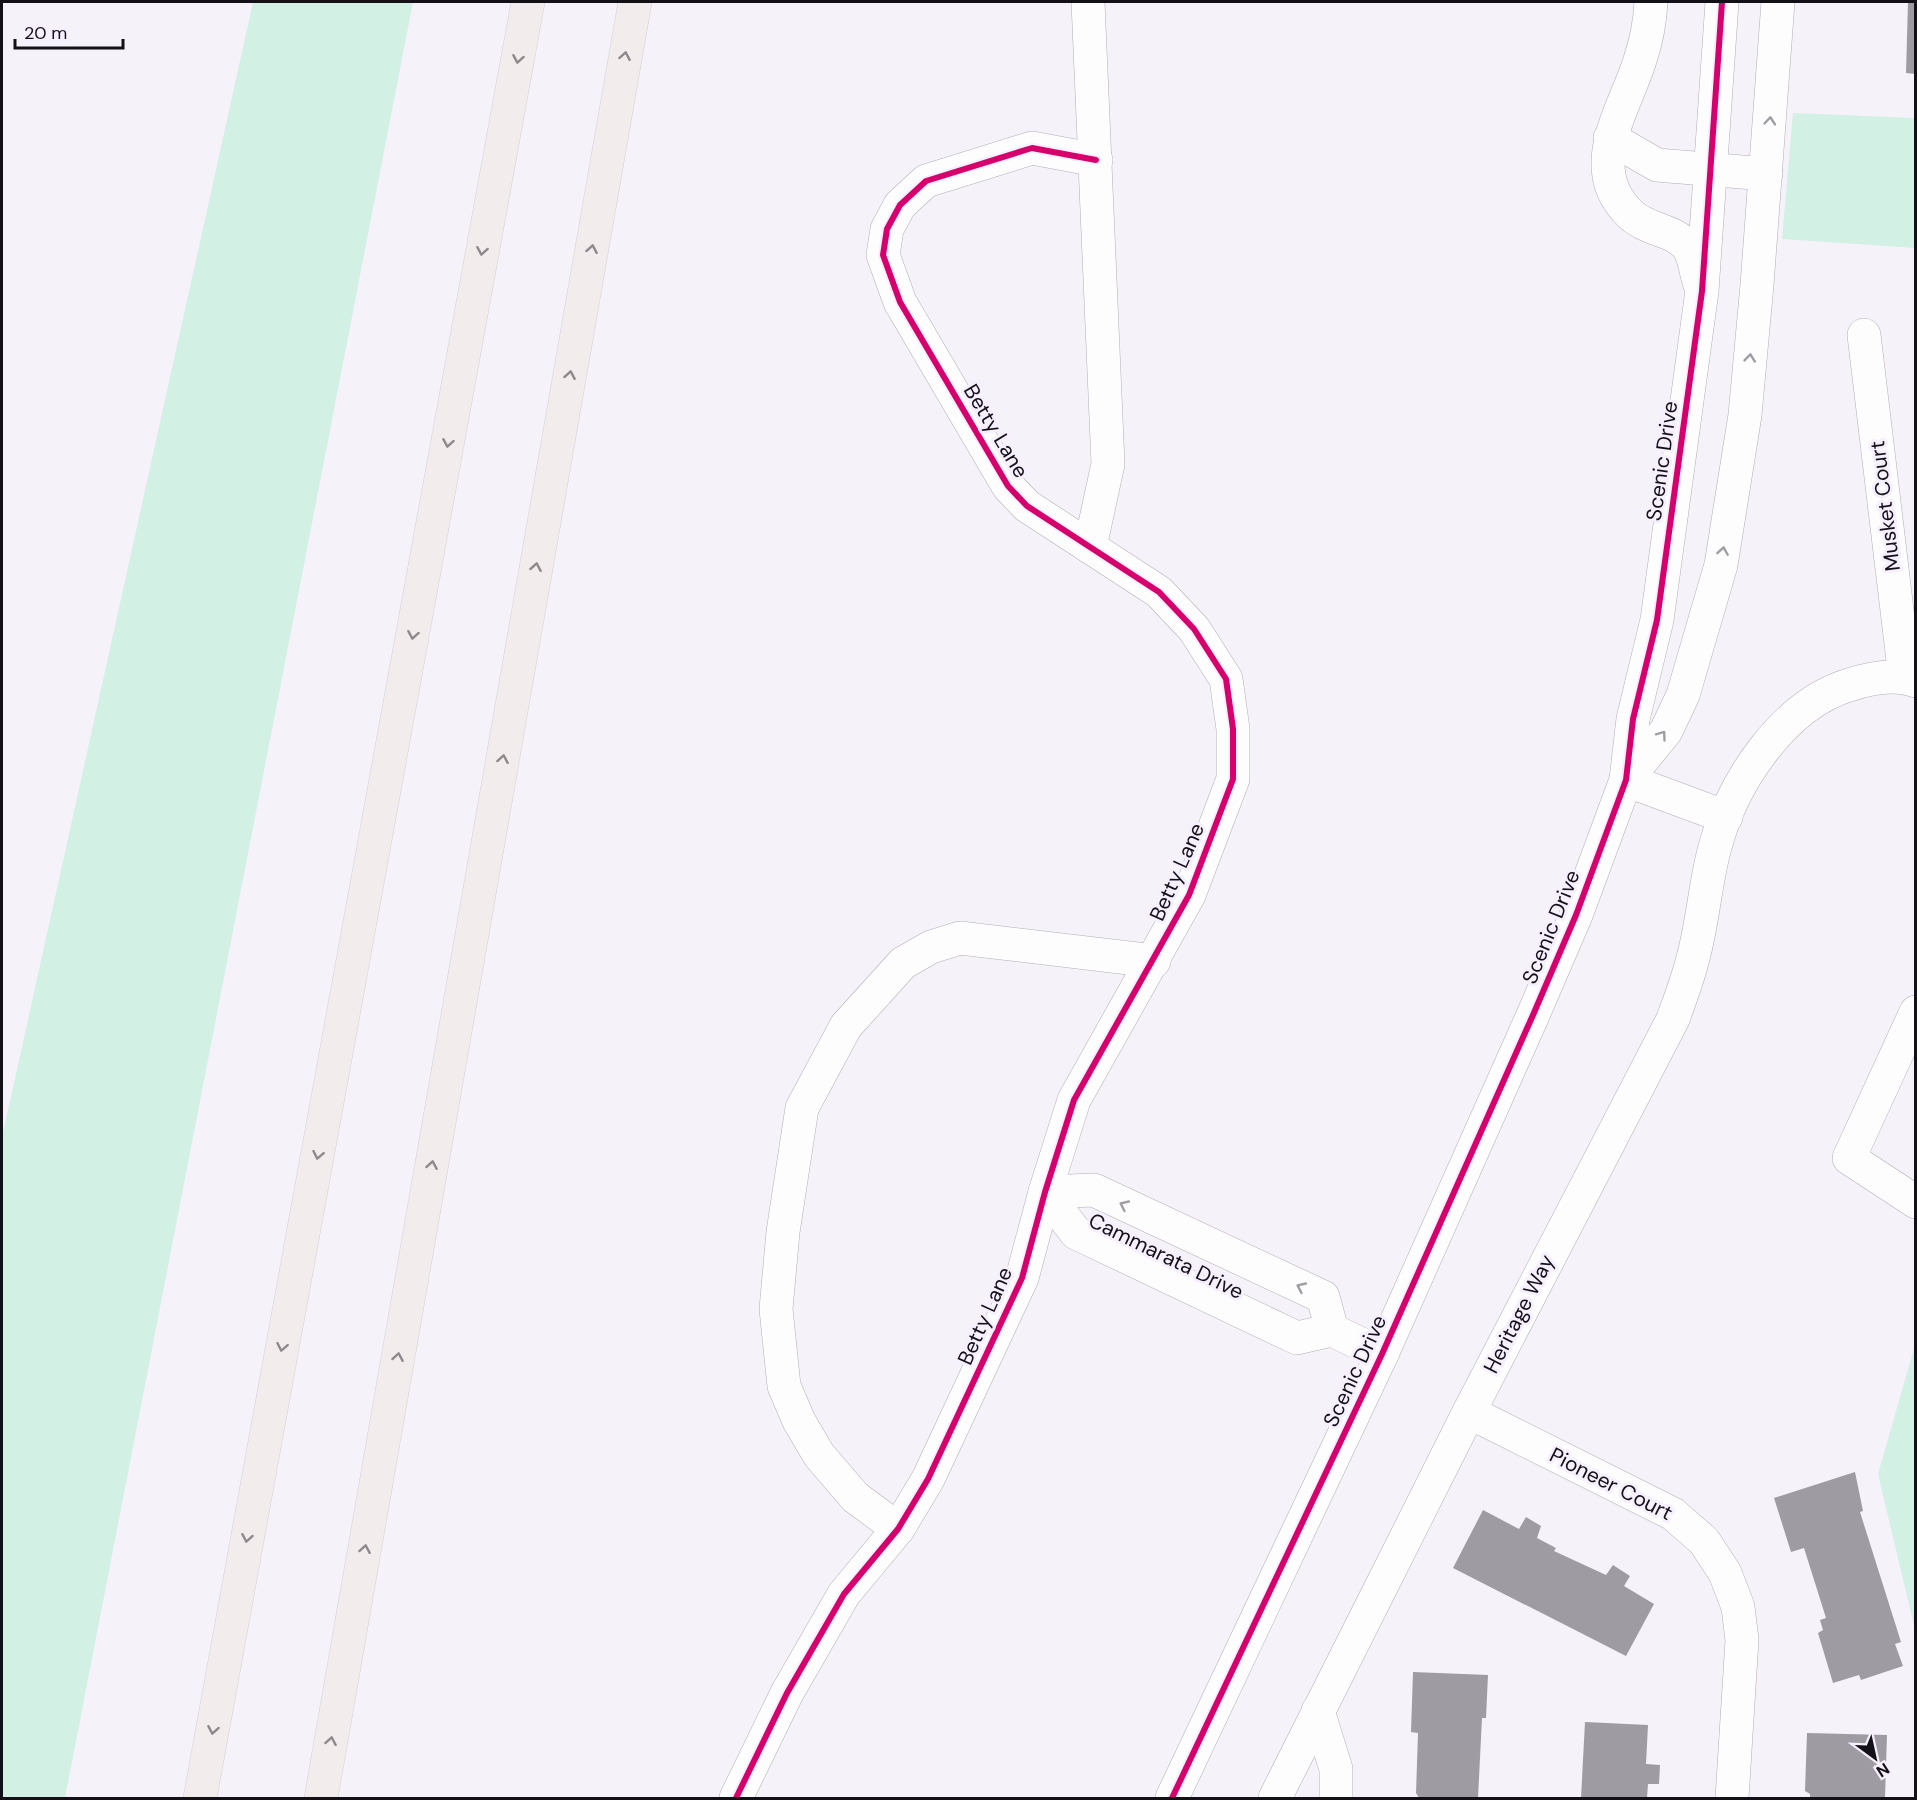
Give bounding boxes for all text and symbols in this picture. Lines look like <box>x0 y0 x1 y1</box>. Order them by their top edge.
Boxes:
scale bar <box>15 12 123 50</box>
text: 20 m <box>24 21 67 45</box>
one-way arrow <box>619 52 631 61</box>
one-way arrow <box>512 54 525 64</box>
one-way arrow <box>1763 117 1776 126</box>
one-way arrow <box>585 244 598 254</box>
one-way arrow <box>477 246 489 255</box>
one-way arrow <box>1743 353 1756 362</box>
one-way arrow <box>563 371 576 381</box>
street label: Betty Lane <box>957 379 1035 483</box>
street label: Scenic Drive <box>1640 399 1684 523</box>
one-way arrow <box>442 437 455 447</box>
street label: Musket Court <box>1863 439 1907 573</box>
one-way arrow <box>1717 546 1729 555</box>
one-way arrow <box>529 563 542 573</box>
one-way arrow <box>407 630 419 639</box>
one-way arrow <box>1655 730 1666 741</box>
one-way arrow <box>496 755 508 764</box>
street label: Betty Lane <box>1143 819 1211 925</box>
street label: Scenic Drive <box>1515 866 1587 988</box>
one-way arrow <box>312 1150 325 1160</box>
one-way arrow <box>425 1160 438 1170</box>
one-way arrow <box>1120 1200 1131 1212</box>
street label: Cammarata Drive <box>1084 1206 1248 1306</box>
street label: Heritage Way <box>1477 1250 1561 1378</box>
street label: Betty Lane <box>951 1263 1019 1369</box>
one-way arrow <box>1297 1282 1308 1294</box>
street label: Scenic Drive <box>1317 1310 1393 1432</box>
one-way arrow <box>276 1341 289 1351</box>
one-way arrow <box>391 1352 404 1362</box>
street label: Pioneer Court <box>1545 1441 1677 1527</box>
one-way arrow <box>241 1533 254 1543</box>
one-way arrow <box>358 1544 371 1554</box>
one-way arrow <box>207 1725 220 1735</box>
north arrow <box>1845 1728 1905 1788</box>
one-way arrow <box>324 1736 337 1746</box>
text: N <box>1872 1758 1894 1782</box>

